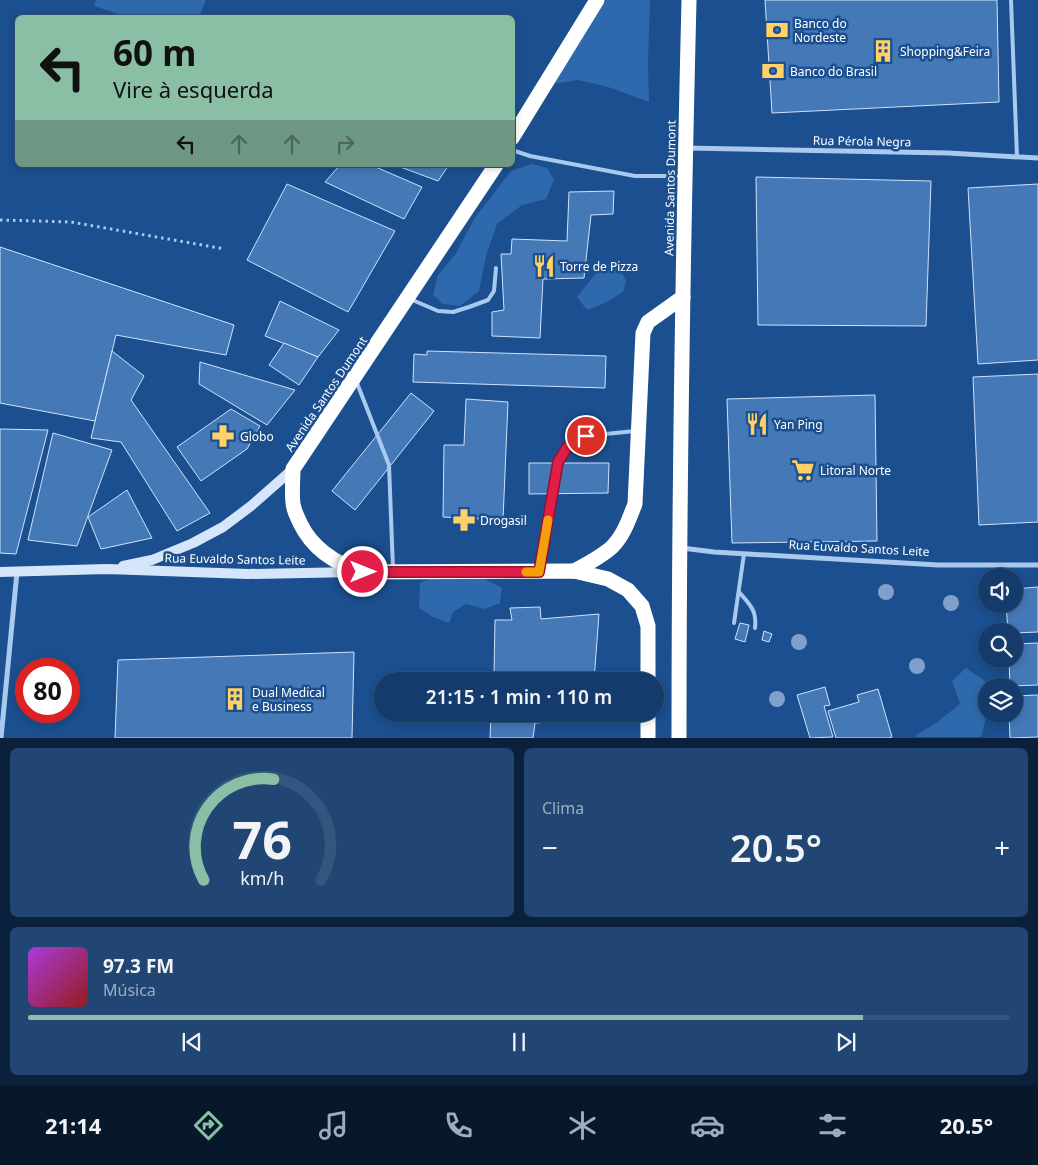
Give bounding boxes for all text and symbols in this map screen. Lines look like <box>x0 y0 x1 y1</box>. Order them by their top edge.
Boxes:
place label: Banco do Nordeste <box>794 15 847 46</box>
bank icon: Banco do Nordeste <box>764 17 790 43</box>
text: 60 m <box>113 29 196 76</box>
icon: left <box>30 35 95 100</box>
building icon: Shopping&Feira <box>870 38 896 64</box>
place label: Shopping&Feira <box>900 43 990 60</box>
bank icon: Banco do Brasil <box>760 58 786 84</box>
place label: Banco do Brasil <box>790 63 877 80</box>
text: Vire à esquerda <box>113 74 274 104</box>
street label: Avenida Santos Dumont <box>660 119 680 256</box>
icon: left <box>172 130 200 158</box>
icon: ahead <box>225 130 253 158</box>
icon: ahead <box>278 130 306 158</box>
icon: right <box>331 130 359 158</box>
street label: Rua Pérola Negra <box>813 132 911 150</box>
restaurant icon: Torre de Pizza <box>531 253 557 279</box>
place label: Torre de Pizza <box>560 258 638 275</box>
street label: Avenida Santos Dumont <box>281 332 371 455</box>
restaurant icon: Yan Ping <box>744 411 770 437</box>
pin <box>565 415 607 457</box>
place label: Yan Ping <box>774 416 823 433</box>
icon: arrive <box>572 422 600 450</box>
pharmacy icon: Globo <box>210 423 236 449</box>
place label: Globo <box>240 428 274 445</box>
supermarket icon: Litoral Norte <box>790 457 816 483</box>
place label: Litoral Norte <box>820 462 891 479</box>
pharmacy icon: Drogasil <box>451 507 477 533</box>
place label: Drogasil <box>480 512 527 529</box>
street label: Rua Euvaldo Santos Leite <box>788 536 930 560</box>
position arrow <box>336 545 388 597</box>
street label: Rua Euvaldo Santos Leite <box>164 549 306 569</box>
map controls <box>978 568 1023 723</box>
button: sound <box>978 568 1023 613</box>
button: search <box>978 623 1023 668</box>
speed limit sign: 80 <box>15 658 80 723</box>
button: layers <box>978 678 1023 723</box>
place label: Dual Medical e Business <box>252 684 325 715</box>
text: 21:15 · 1 min · 110 m <box>426 684 612 710</box>
building icon: Dual Medical e Business <box>222 686 248 712</box>
text: Clima <box>542 797 584 819</box>
text: 76 <box>232 803 292 874</box>
text: 20.5° <box>730 821 822 873</box>
text: − <box>542 828 558 866</box>
text: + <box>994 828 1010 866</box>
text: km/h <box>240 866 284 890</box>
text: 97.3 FM <box>103 953 174 979</box>
text: Música <box>103 979 156 1001</box>
icon: previous <box>178 1028 206 1056</box>
icon: pause <box>505 1028 533 1056</box>
icon: next <box>832 1028 860 1056</box>
icon: directions <box>191 1108 226 1143</box>
icon: music <box>316 1108 351 1143</box>
icon: phone <box>441 1108 476 1143</box>
icon: climate <box>565 1108 600 1143</box>
icon: car <box>690 1108 725 1143</box>
icon: filters <box>815 1108 850 1143</box>
text: 21:14 <box>45 1110 101 1140</box>
text: 20.5° <box>940 1110 993 1140</box>

